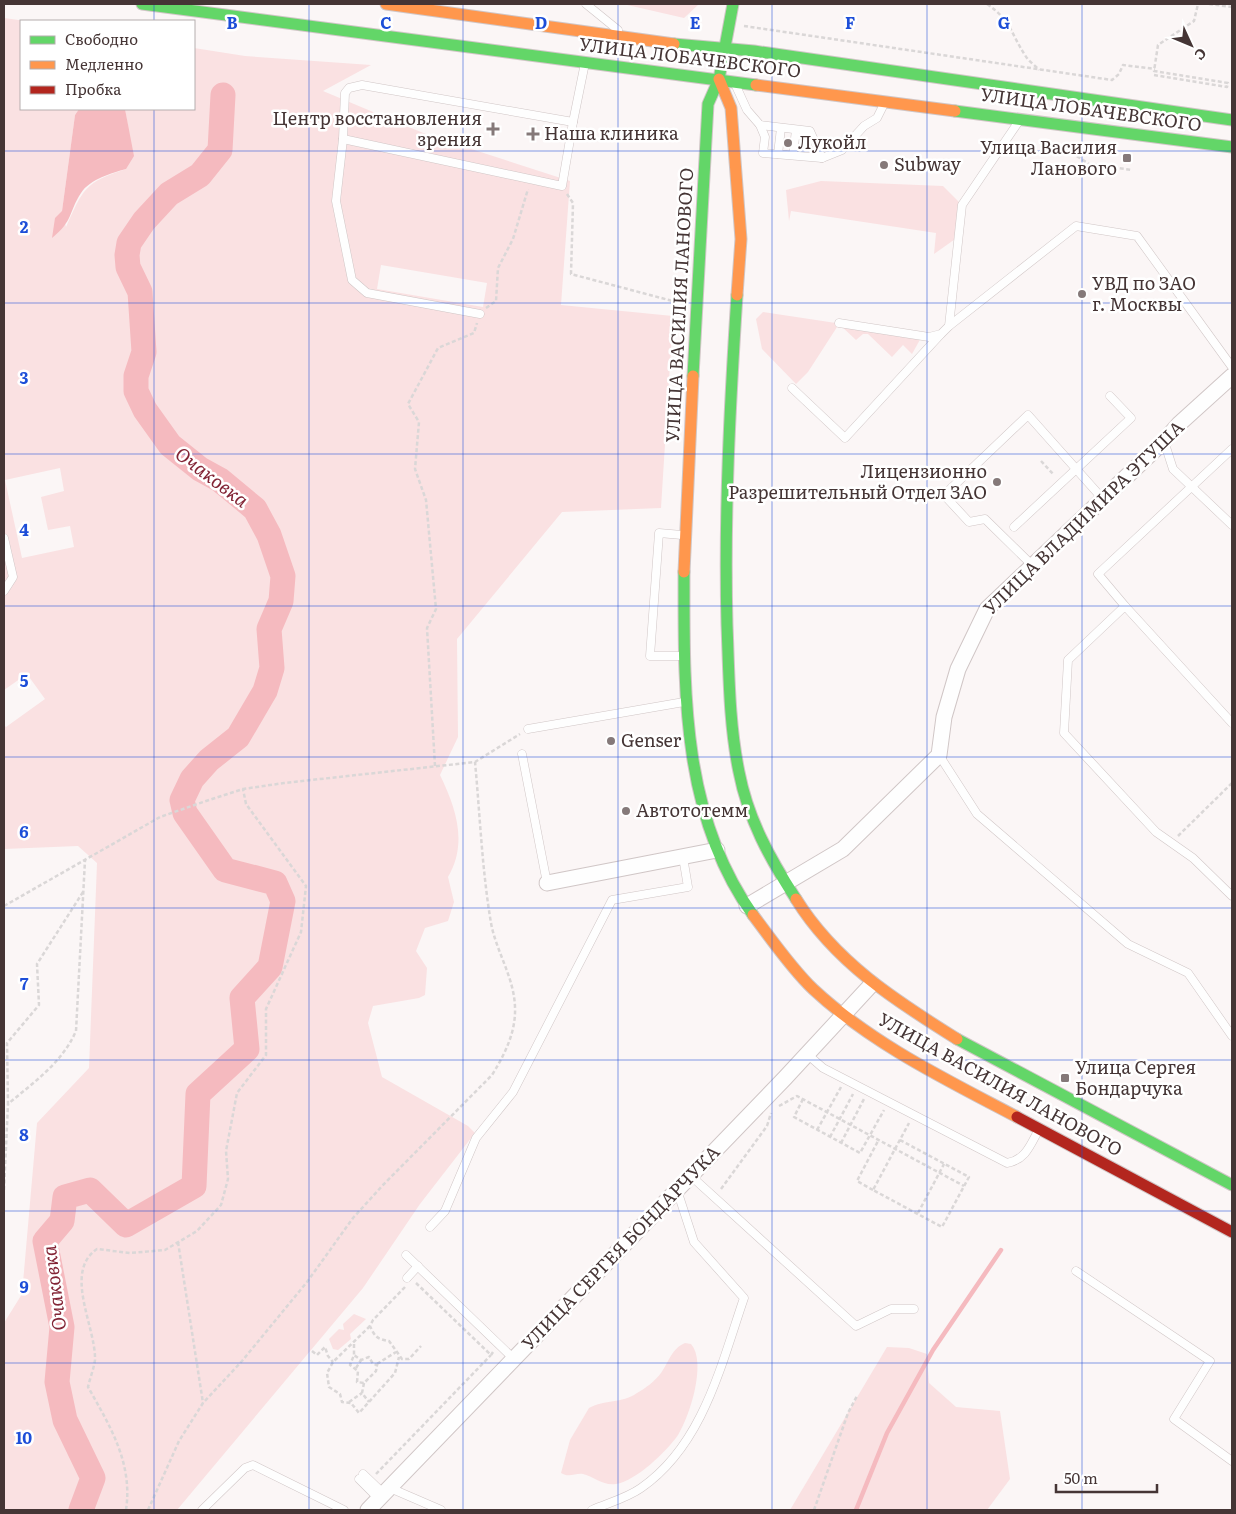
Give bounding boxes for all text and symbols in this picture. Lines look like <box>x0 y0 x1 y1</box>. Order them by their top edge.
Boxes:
text: B <box>226 10 238 34</box>
text: C <box>380 10 392 34</box>
text: D <box>535 10 547 34</box>
text: E <box>690 10 701 34</box>
text: F <box>845 10 855 34</box>
text: G <box>998 10 1010 34</box>
legend <box>20 20 195 110</box>
north arrow <box>1166 20 1216 70</box>
text: Свободно <box>65 27 138 50</box>
street label: УЛИЦА ЛОБАЧЕВСКОГО <box>578 30 803 84</box>
text: С <box>1190 44 1212 65</box>
text: Медленно <box>65 52 143 75</box>
text: Пробка <box>65 77 122 100</box>
street label: УЛИЦА ЛОБАЧЕВСКОГО <box>979 80 1204 137</box>
place label: Центр восстановления зрения <box>272 104 482 152</box>
place label: Наша клиника <box>544 119 679 146</box>
marker: Центр восстановления зрения <box>486 122 500 136</box>
marker: Наша клиника <box>526 127 540 141</box>
place label: Лукойл <box>798 128 866 155</box>
place label: Улица Василия Ланового <box>980 133 1117 181</box>
marker: Лукойл <box>782 137 794 149</box>
place label: Subway <box>894 150 961 177</box>
marker: Улица Василия Ланового <box>1121 152 1133 164</box>
marker: Subway <box>878 159 890 171</box>
street label: УЛИЦА ВАСИЛИЯ ЛАНОВОГО <box>658 167 699 443</box>
text: 2 <box>20 214 29 238</box>
place label: УВД по ЗАО г. Москвы <box>1092 269 1196 317</box>
marker: УВД по ЗАО г. Москвы <box>1076 288 1088 300</box>
text: 3 <box>20 365 29 389</box>
street label: УЛИЦА ВЛАДИМИРА ЭТУША <box>977 413 1189 620</box>
water label: Очаковка <box>170 439 255 513</box>
place label: Лицензионно Разрешительный Отдел ЗАО <box>728 457 987 505</box>
marker: Лицензионно Разрешительный Отдел ЗАО <box>991 476 1003 488</box>
text: 4 <box>19 517 29 541</box>
text: 5 <box>20 668 29 692</box>
place label: Genser <box>621 726 682 753</box>
marker: Genser <box>605 735 617 747</box>
place label: Автототемм <box>636 796 748 823</box>
marker: Автототемм <box>620 805 632 817</box>
text: 6 <box>19 819 29 843</box>
text: 7 <box>20 971 29 995</box>
street label: УЛИЦА ВАСИЛИЯ ЛАНОВОГО <box>874 1005 1128 1162</box>
place label: Улица Сергея Бондарчука <box>1075 1053 1196 1101</box>
marker: Улица Сергея Бондарчука <box>1059 1072 1071 1084</box>
text: 8 <box>19 1122 29 1146</box>
street label: УЛИЦА СЕРГЕЯ БОНДАРЧУКА <box>515 1138 725 1355</box>
water label: Очаковка <box>34 1244 72 1332</box>
text: 9 <box>19 1274 29 1298</box>
text: 10 <box>16 1425 32 1449</box>
scale bar <box>1056 1462 1157 1494</box>
text: 50 m <box>1064 1466 1098 1489</box>

